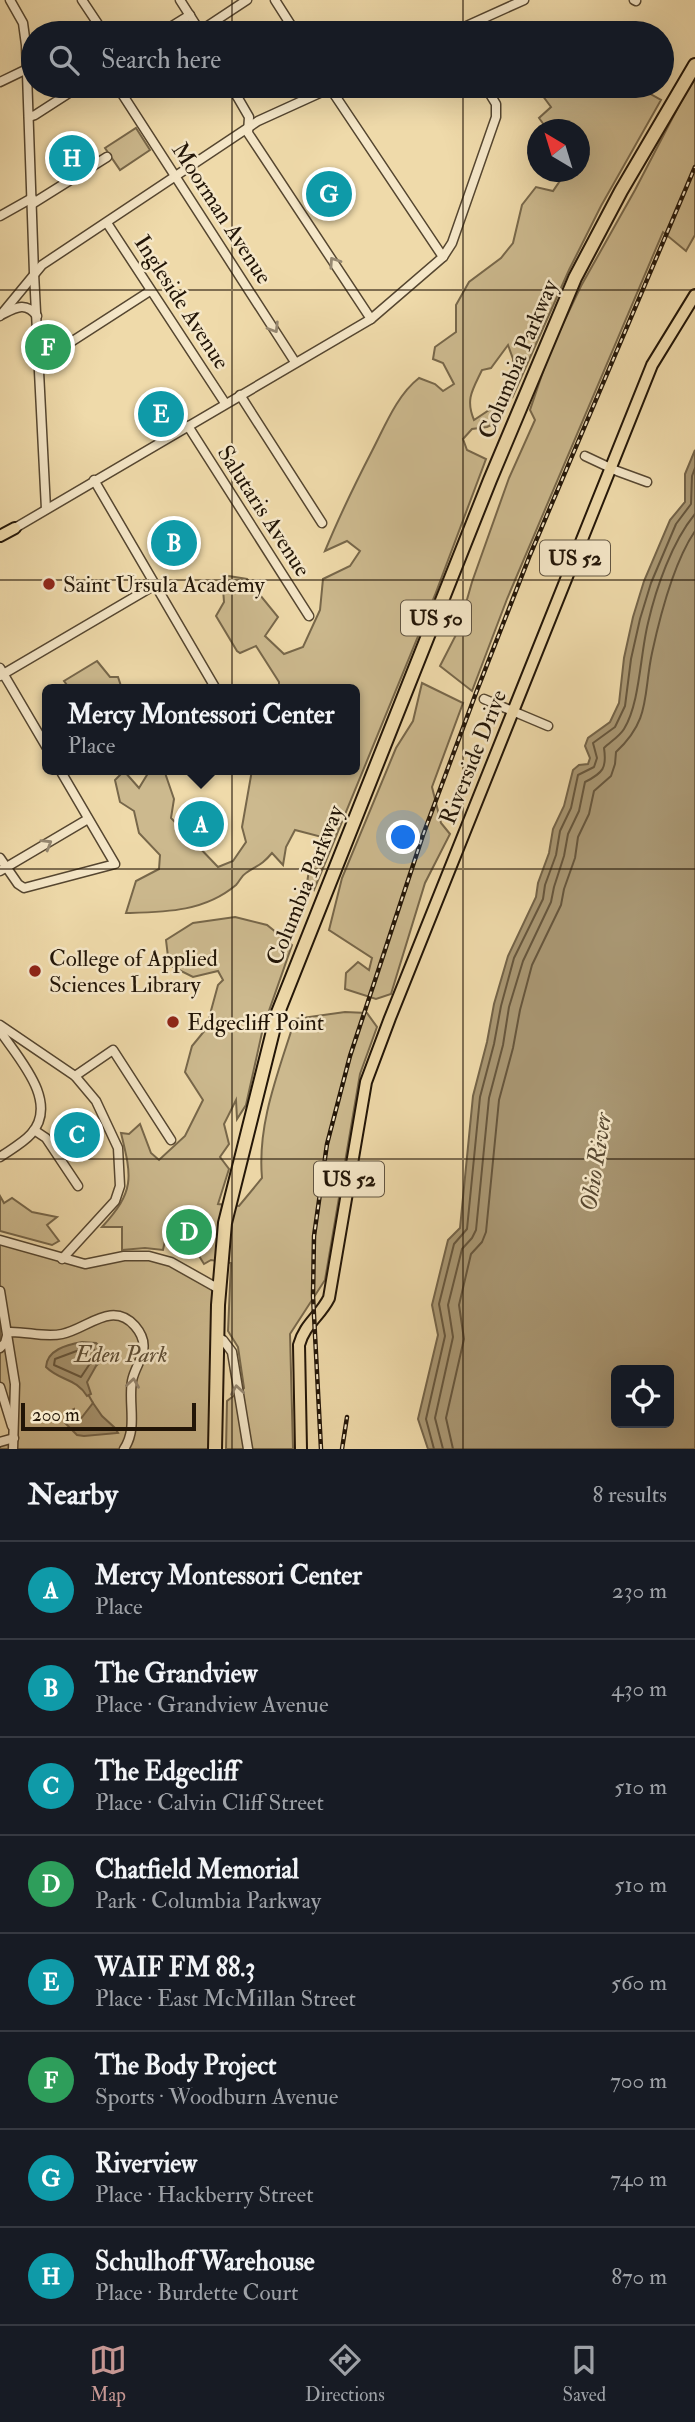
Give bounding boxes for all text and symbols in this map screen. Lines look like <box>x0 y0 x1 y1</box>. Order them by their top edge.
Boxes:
search box <box>21 21 674 98</box>
icon: search <box>45 41 83 79</box>
text: Search here <box>101 44 221 76</box>
north arrow <box>527 119 590 182</box>
pin: H <box>49 132 95 184</box>
street label: Moorman Avenue <box>165 137 279 290</box>
pin: G <box>306 168 352 220</box>
street label: Ingleside Avenue <box>128 229 236 375</box>
one-way arrow <box>329 257 342 270</box>
street label: Columbia Parkway <box>471 274 565 443</box>
pin: F <box>25 321 71 373</box>
one-way arrow <box>265 321 278 334</box>
pin: E <box>138 388 184 440</box>
street label: Salutaris Avenue <box>211 440 317 582</box>
pin: B <box>151 517 197 569</box>
road number: US 52 <box>540 540 610 576</box>
place label: Saint Ursula Academy <box>63 570 265 599</box>
marker: Saint Ursula Academy <box>41 576 57 592</box>
road number: US 50 <box>401 600 471 636</box>
popup <box>42 684 360 775</box>
street label: Riverside Drive <box>433 685 513 829</box>
text: Mercy Montessori Center <box>68 699 334 731</box>
text: Place <box>68 731 115 760</box>
pin: A <box>178 798 224 850</box>
street label: Columbia Parkway <box>260 800 351 969</box>
your location <box>386 820 420 854</box>
one-way arrow <box>39 839 52 852</box>
place label: College of Applied Sciences Library <box>49 944 218 999</box>
marker: College of Applied Sciences Library <box>27 963 43 979</box>
place label: Edgecliff Point <box>187 1008 324 1037</box>
marker: Edgecliff Point <box>165 1014 181 1030</box>
pin: C <box>54 1109 100 1161</box>
water label: Ohio River <box>573 1109 619 1213</box>
road number: US 52 <box>314 1162 384 1196</box>
pin: D <box>166 1206 212 1258</box>
park label: Eden Park <box>73 1340 167 1369</box>
map controls <box>611 1365 674 1428</box>
button: locate <box>611 1365 674 1428</box>
one-way arrow <box>125 1377 140 1389</box>
one-way arrow <box>230 1384 245 1396</box>
scale bar <box>21 1400 196 1432</box>
text: 200 m <box>32 1403 80 1427</box>
text: Nearby <box>28 1476 118 1513</box>
text: 8 results <box>592 1480 667 1509</box>
text: Mercy Montessori Center <box>95 1560 362 1592</box>
text: A <box>44 1576 58 1605</box>
text: 230 m <box>612 1576 667 1605</box>
text: Place <box>95 1592 143 1621</box>
text: The Grandview <box>95 1658 258 1690</box>
text: B <box>43 1674 59 1703</box>
text: 430 m <box>611 1674 667 1703</box>
text: Place · Grandview Avenue <box>95 1690 329 1719</box>
text: The Edgecliff <box>95 1756 238 1788</box>
text: C <box>43 1772 59 1801</box>
text: 510 m <box>614 1772 667 1801</box>
text: Place · Calvin Cliff Street <box>95 1788 324 1817</box>
text: Chatfield Memorial <box>95 1854 299 1886</box>
text: D <box>42 1870 60 1899</box>
text: 510 m <box>614 1870 667 1899</box>
text: Park · Columbia Parkway <box>95 1886 321 1915</box>
text: WAIF FM 88.3 <box>95 1952 255 1984</box>
text: E <box>43 1968 59 1997</box>
text: 560 m <box>611 1968 667 1997</box>
text: Place · East McMillan Street <box>95 1984 356 2013</box>
text: The Body Project <box>95 2050 276 2082</box>
text: F <box>44 2066 58 2095</box>
text: 700 m <box>610 2066 667 2095</box>
text: Sports · Woodburn Avenue <box>95 2082 338 2111</box>
text: Riverview <box>95 2148 197 2180</box>
text: G <box>41 2164 61 2193</box>
text: 740 m <box>610 2164 667 2193</box>
text: Place · Hackberry Street <box>95 2180 314 2209</box>
text: Schulhoff Warehouse <box>95 2246 315 2278</box>
text: H <box>42 2262 60 2291</box>
text: 870 m <box>611 2262 667 2291</box>
text: Place · Burdette Court <box>95 2278 298 2307</box>
tab: Map <box>89 2341 127 2407</box>
tab: Directions <box>305 2341 385 2407</box>
tab: Saved <box>563 2341 606 2407</box>

